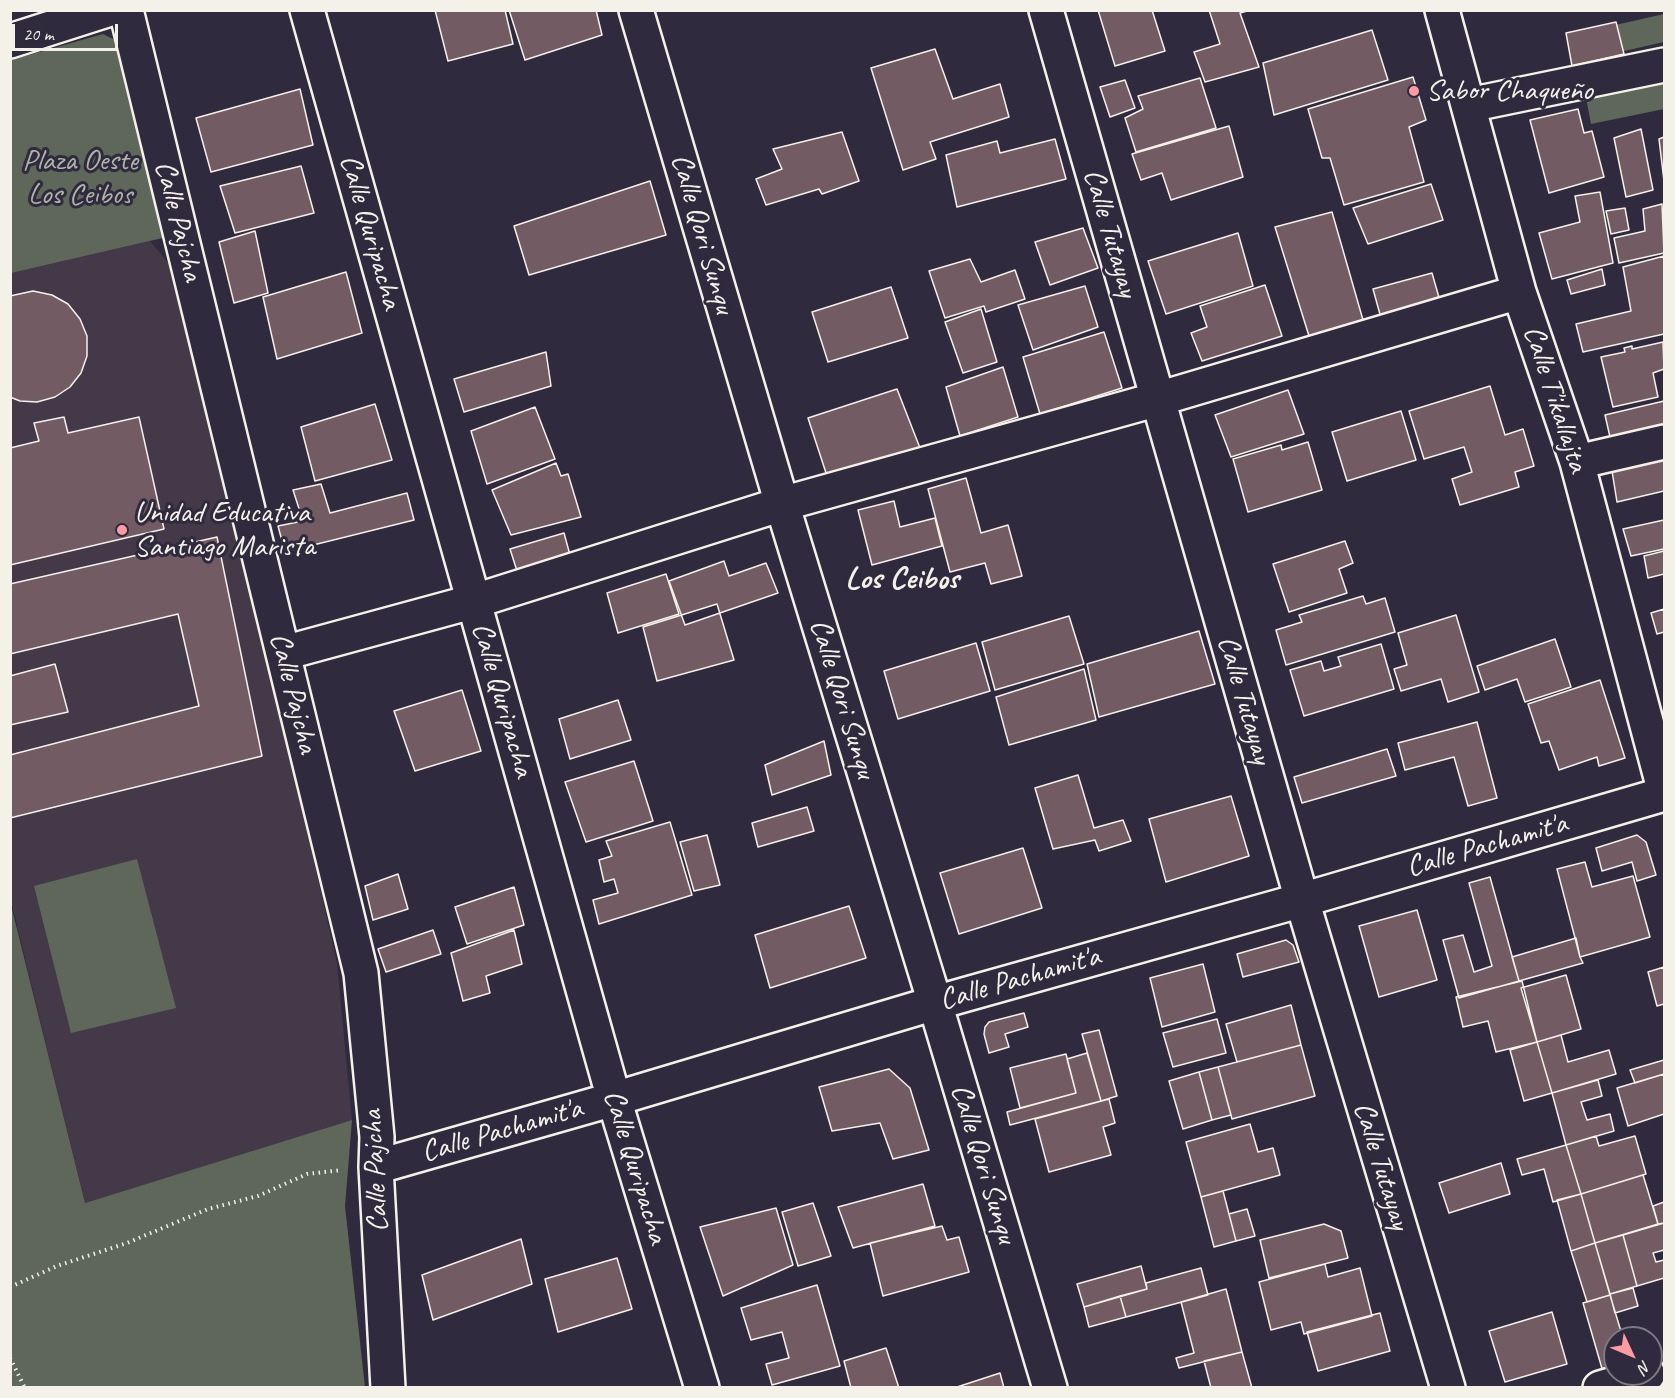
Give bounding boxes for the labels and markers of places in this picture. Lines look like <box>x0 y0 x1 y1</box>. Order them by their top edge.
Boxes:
place label: Sabor Chaqueño <box>1426 73 1593 109</box>
marker: Sabor Chaqueño <box>1407 84 1421 98</box>
place label: Unidad Educativa Santiago Marista <box>134 495 315 566</box>
marker: Unidad Educativa Santiago Marista <box>115 523 129 537</box>

